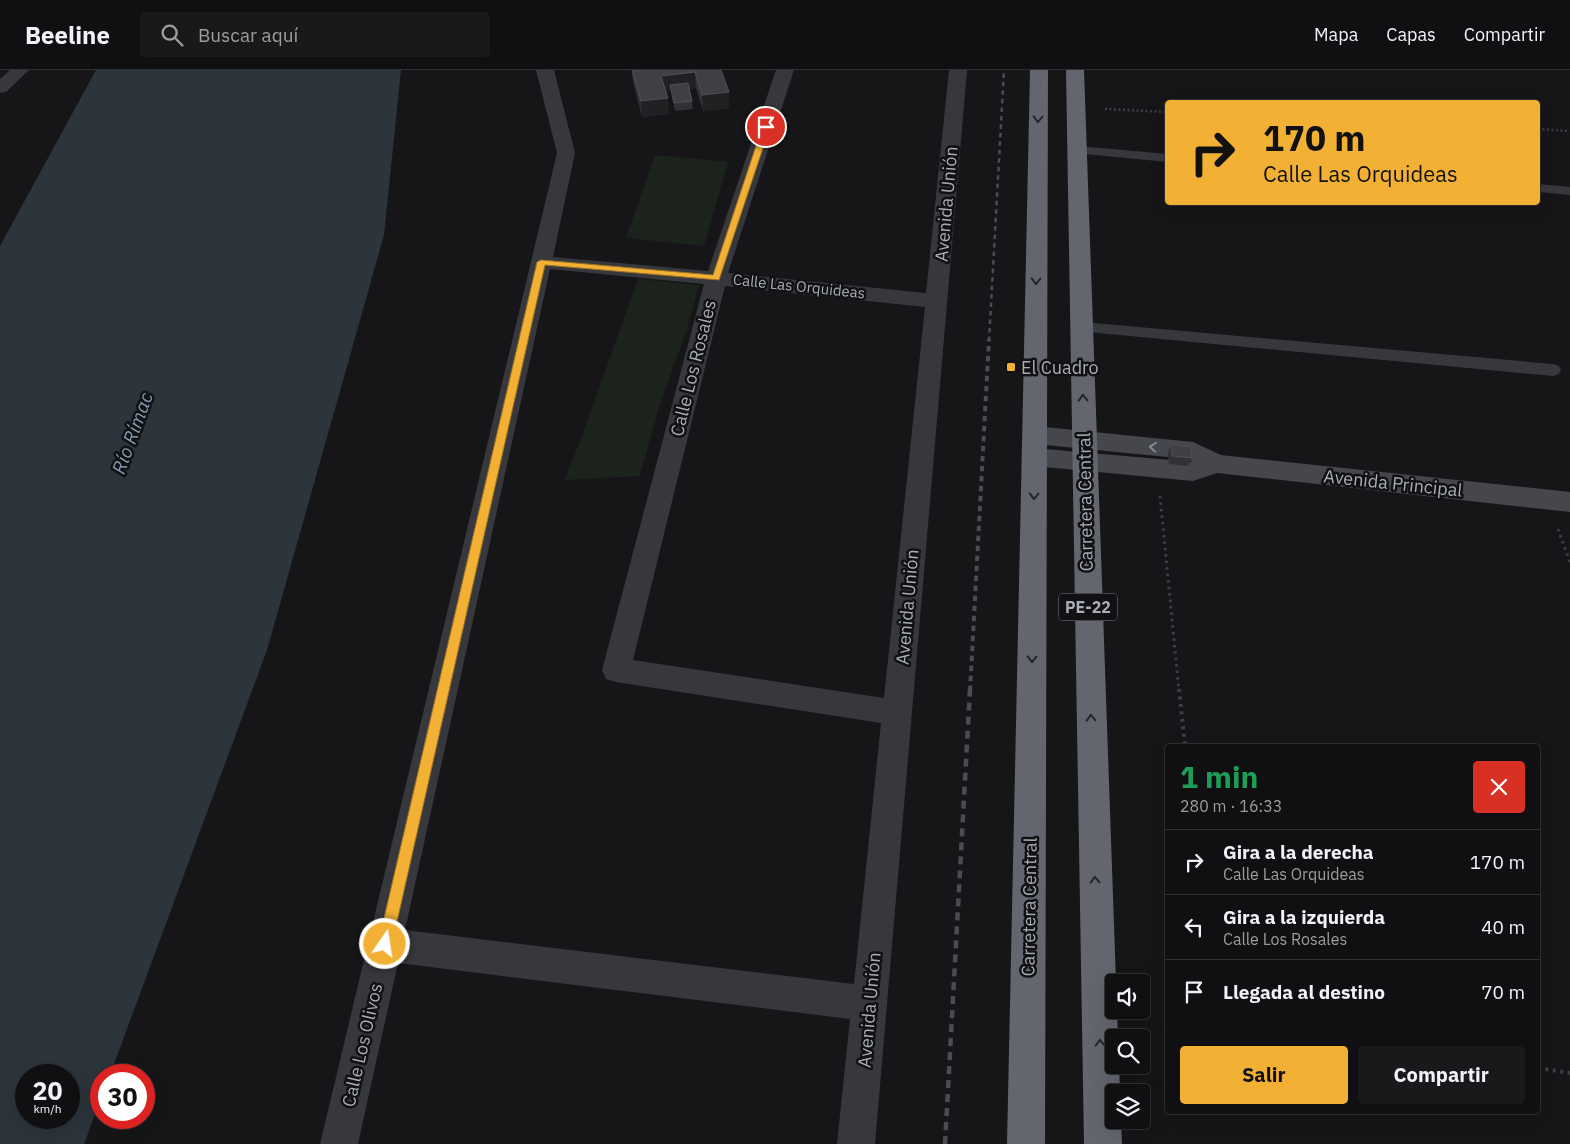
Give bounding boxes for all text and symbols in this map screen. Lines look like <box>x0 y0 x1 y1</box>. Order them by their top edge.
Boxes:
search box <box>140 12 490 57</box>
text: Beeline <box>25 19 110 51</box>
icon: search <box>158 21 186 49</box>
text: Buscar aquí <box>198 23 298 47</box>
text: Mapa <box>1314 23 1358 46</box>
text: Capas <box>1386 23 1436 46</box>
text: Compartir <box>1464 23 1545 46</box>
pin <box>745 106 787 148</box>
icon: arrive <box>752 113 780 141</box>
one-way arrow <box>1033 115 1044 123</box>
text: 170 m <box>1263 115 1366 161</box>
icon: right <box>1180 120 1245 185</box>
street label: Avenida Unión <box>929 145 963 263</box>
text: Calle Las Orquideas <box>1263 159 1458 188</box>
street label: Calle Las Orquideas <box>732 270 866 302</box>
one-way arrow <box>1031 277 1042 285</box>
street label: Calle Los Rosales <box>665 297 721 439</box>
place label: El Cuadro <box>1021 356 1099 379</box>
marker: El Cuadro <box>1005 361 1017 373</box>
water label: Río Rímac <box>106 389 158 477</box>
one-way arrow <box>1078 394 1088 402</box>
street label: Carretera Central <box>1072 432 1098 572</box>
one-way arrow <box>1149 442 1157 453</box>
street label: Avenida Principal <box>1322 464 1464 502</box>
one-way arrow <box>1029 492 1039 500</box>
street label: Avenida Unión <box>890 548 924 666</box>
road number: PE-22 <box>1059 594 1117 620</box>
one-way arrow <box>1027 655 1037 663</box>
one-way arrow <box>1086 714 1096 722</box>
text: 1 min <box>1180 757 1258 796</box>
button: close <box>1473 761 1525 813</box>
text: 280 m · 16:33 <box>1180 796 1282 816</box>
street label: Carretera Central <box>1016 837 1042 977</box>
text: Gira a la derecha <box>1223 840 1374 864</box>
icon: right <box>1180 848 1208 876</box>
text: 170 m <box>1470 850 1525 874</box>
text: Calle Las Orquideas <box>1223 864 1365 884</box>
one-way arrow <box>1090 876 1101 884</box>
text: Gira a la izquierda <box>1223 905 1385 929</box>
icon: left <box>1180 913 1208 941</box>
text: 40 m <box>1481 915 1525 939</box>
position arrow <box>358 917 410 969</box>
text: Calle Los Rosales <box>1223 929 1347 949</box>
street label: Avenida Unión <box>852 951 886 1069</box>
map controls <box>1105 974 1150 1129</box>
button: sound <box>1105 974 1150 1019</box>
icon: arrive <box>1180 978 1208 1006</box>
text: Llegada al destino <box>1223 980 1385 1004</box>
text: 70 m <box>1481 980 1525 1004</box>
street label: Calle Los Olivos <box>337 981 387 1109</box>
button: search <box>1105 1029 1150 1074</box>
one-way arrow <box>1095 1039 1105 1046</box>
button: Salir <box>1180 1046 1348 1104</box>
button: Compartir <box>1358 1046 1525 1104</box>
speed limit sign: 30 <box>90 1064 155 1129</box>
text: 20 <box>32 1074 63 1107</box>
button: layers <box>1105 1084 1150 1129</box>
text: km/h <box>33 1101 62 1116</box>

